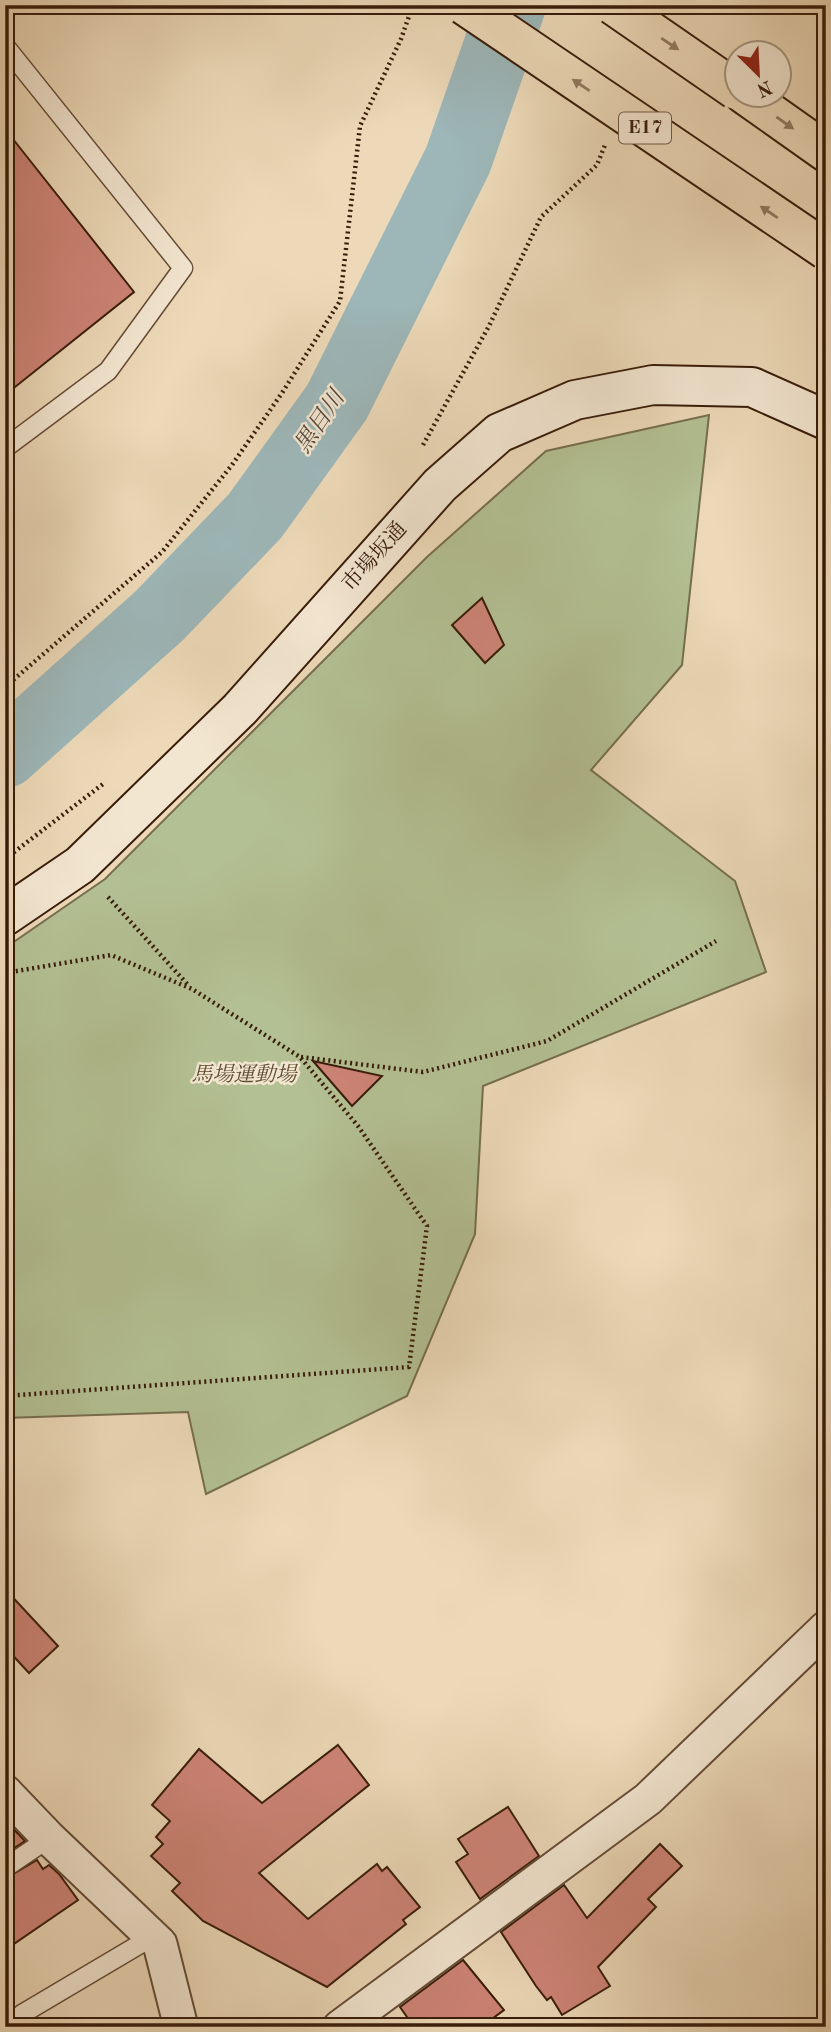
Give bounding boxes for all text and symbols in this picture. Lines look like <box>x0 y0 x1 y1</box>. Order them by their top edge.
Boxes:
one-way arrow <box>660 37 680 50</box>
north arrow <box>722 38 792 108</box>
text: N <box>753 76 774 99</box>
one-way arrow <box>572 78 590 92</box>
road number: E17 <box>619 112 671 144</box>
one-way arrow <box>776 116 794 130</box>
one-way arrow <box>759 206 779 219</box>
water label: 黒目川 <box>290 384 351 457</box>
street label: 市場坂通 <box>338 517 411 595</box>
park label: 馬場運動場 <box>192 1063 298 1086</box>

